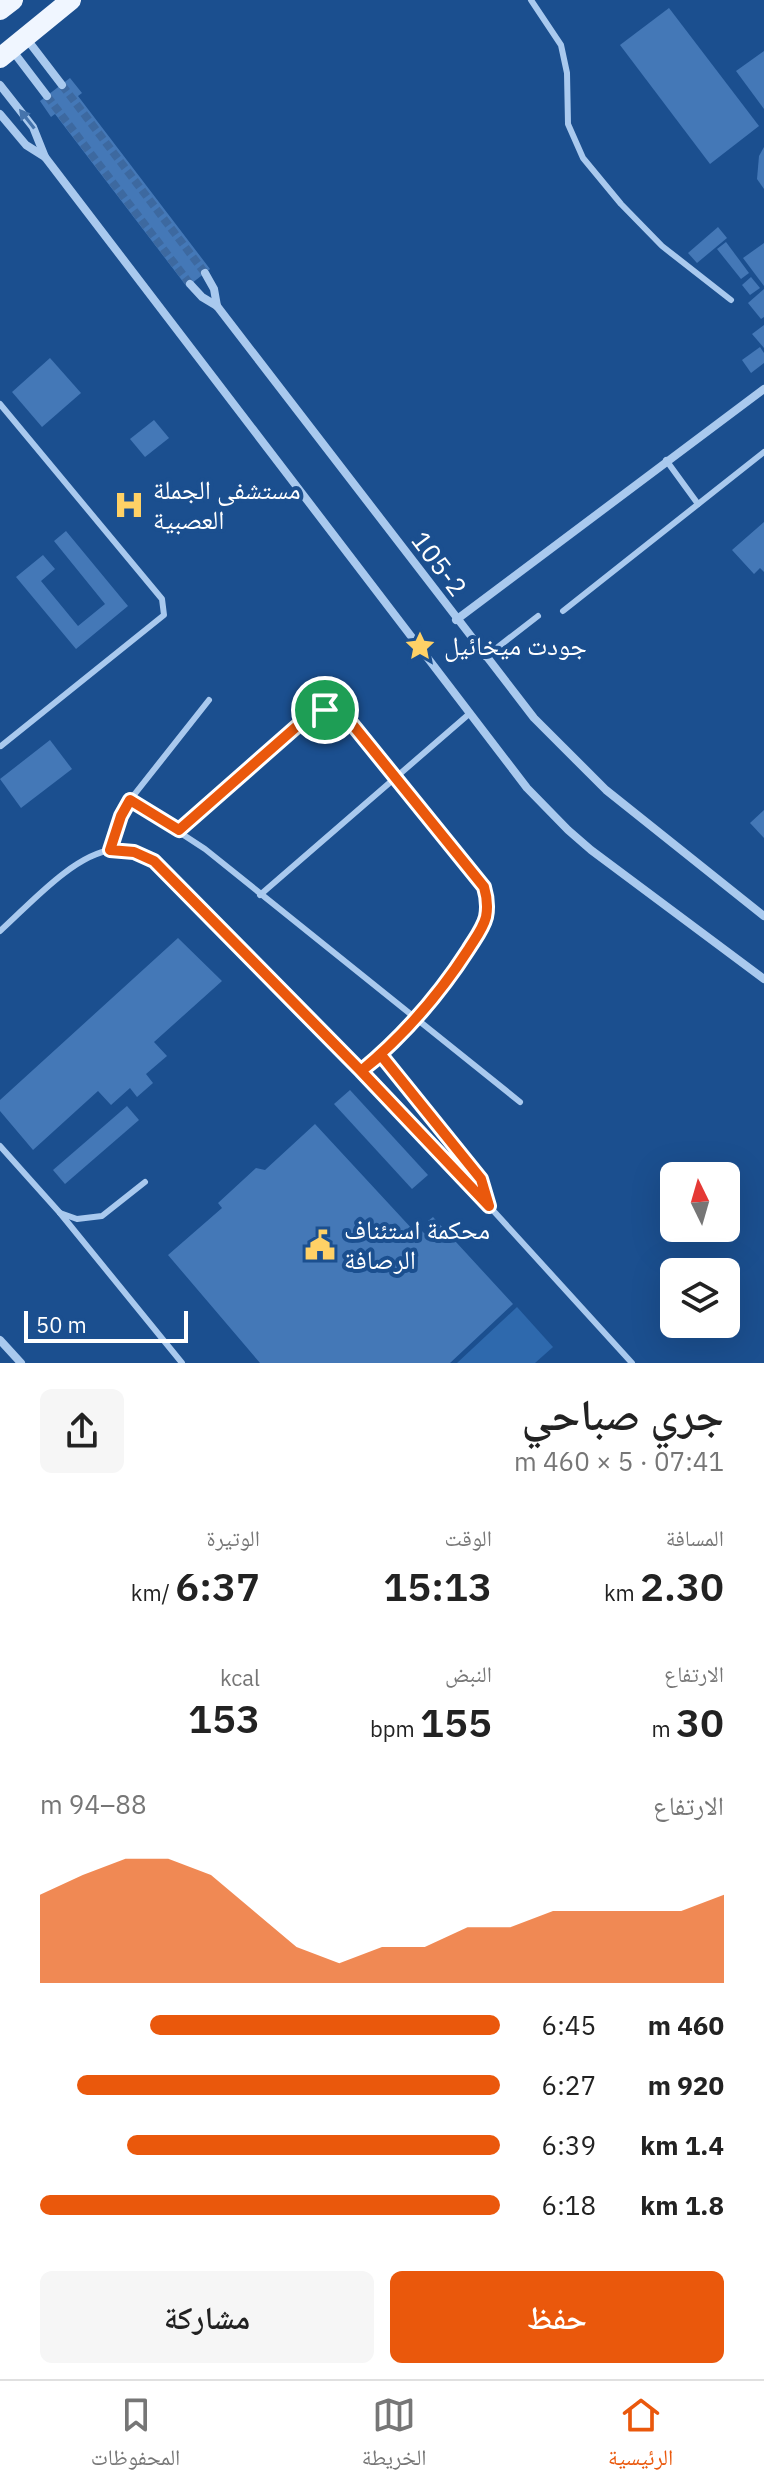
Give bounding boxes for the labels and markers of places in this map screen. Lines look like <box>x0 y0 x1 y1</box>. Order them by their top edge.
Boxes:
place label: مستشفى الجملة العصبية <box>153 472 301 536</box>
hospital icon: مستشفى الجملة العصبية <box>112 488 146 522</box>
place label: جودت ميخائيل <box>444 628 587 662</box>
place icon: جودت ميخائيل <box>403 629 437 663</box>
pin <box>291 676 359 744</box>
place label: محكمة استئناف الرصافة <box>344 1212 490 1276</box>
public building icon: محكمة استئناف الرصافة <box>303 1228 337 1262</box>

